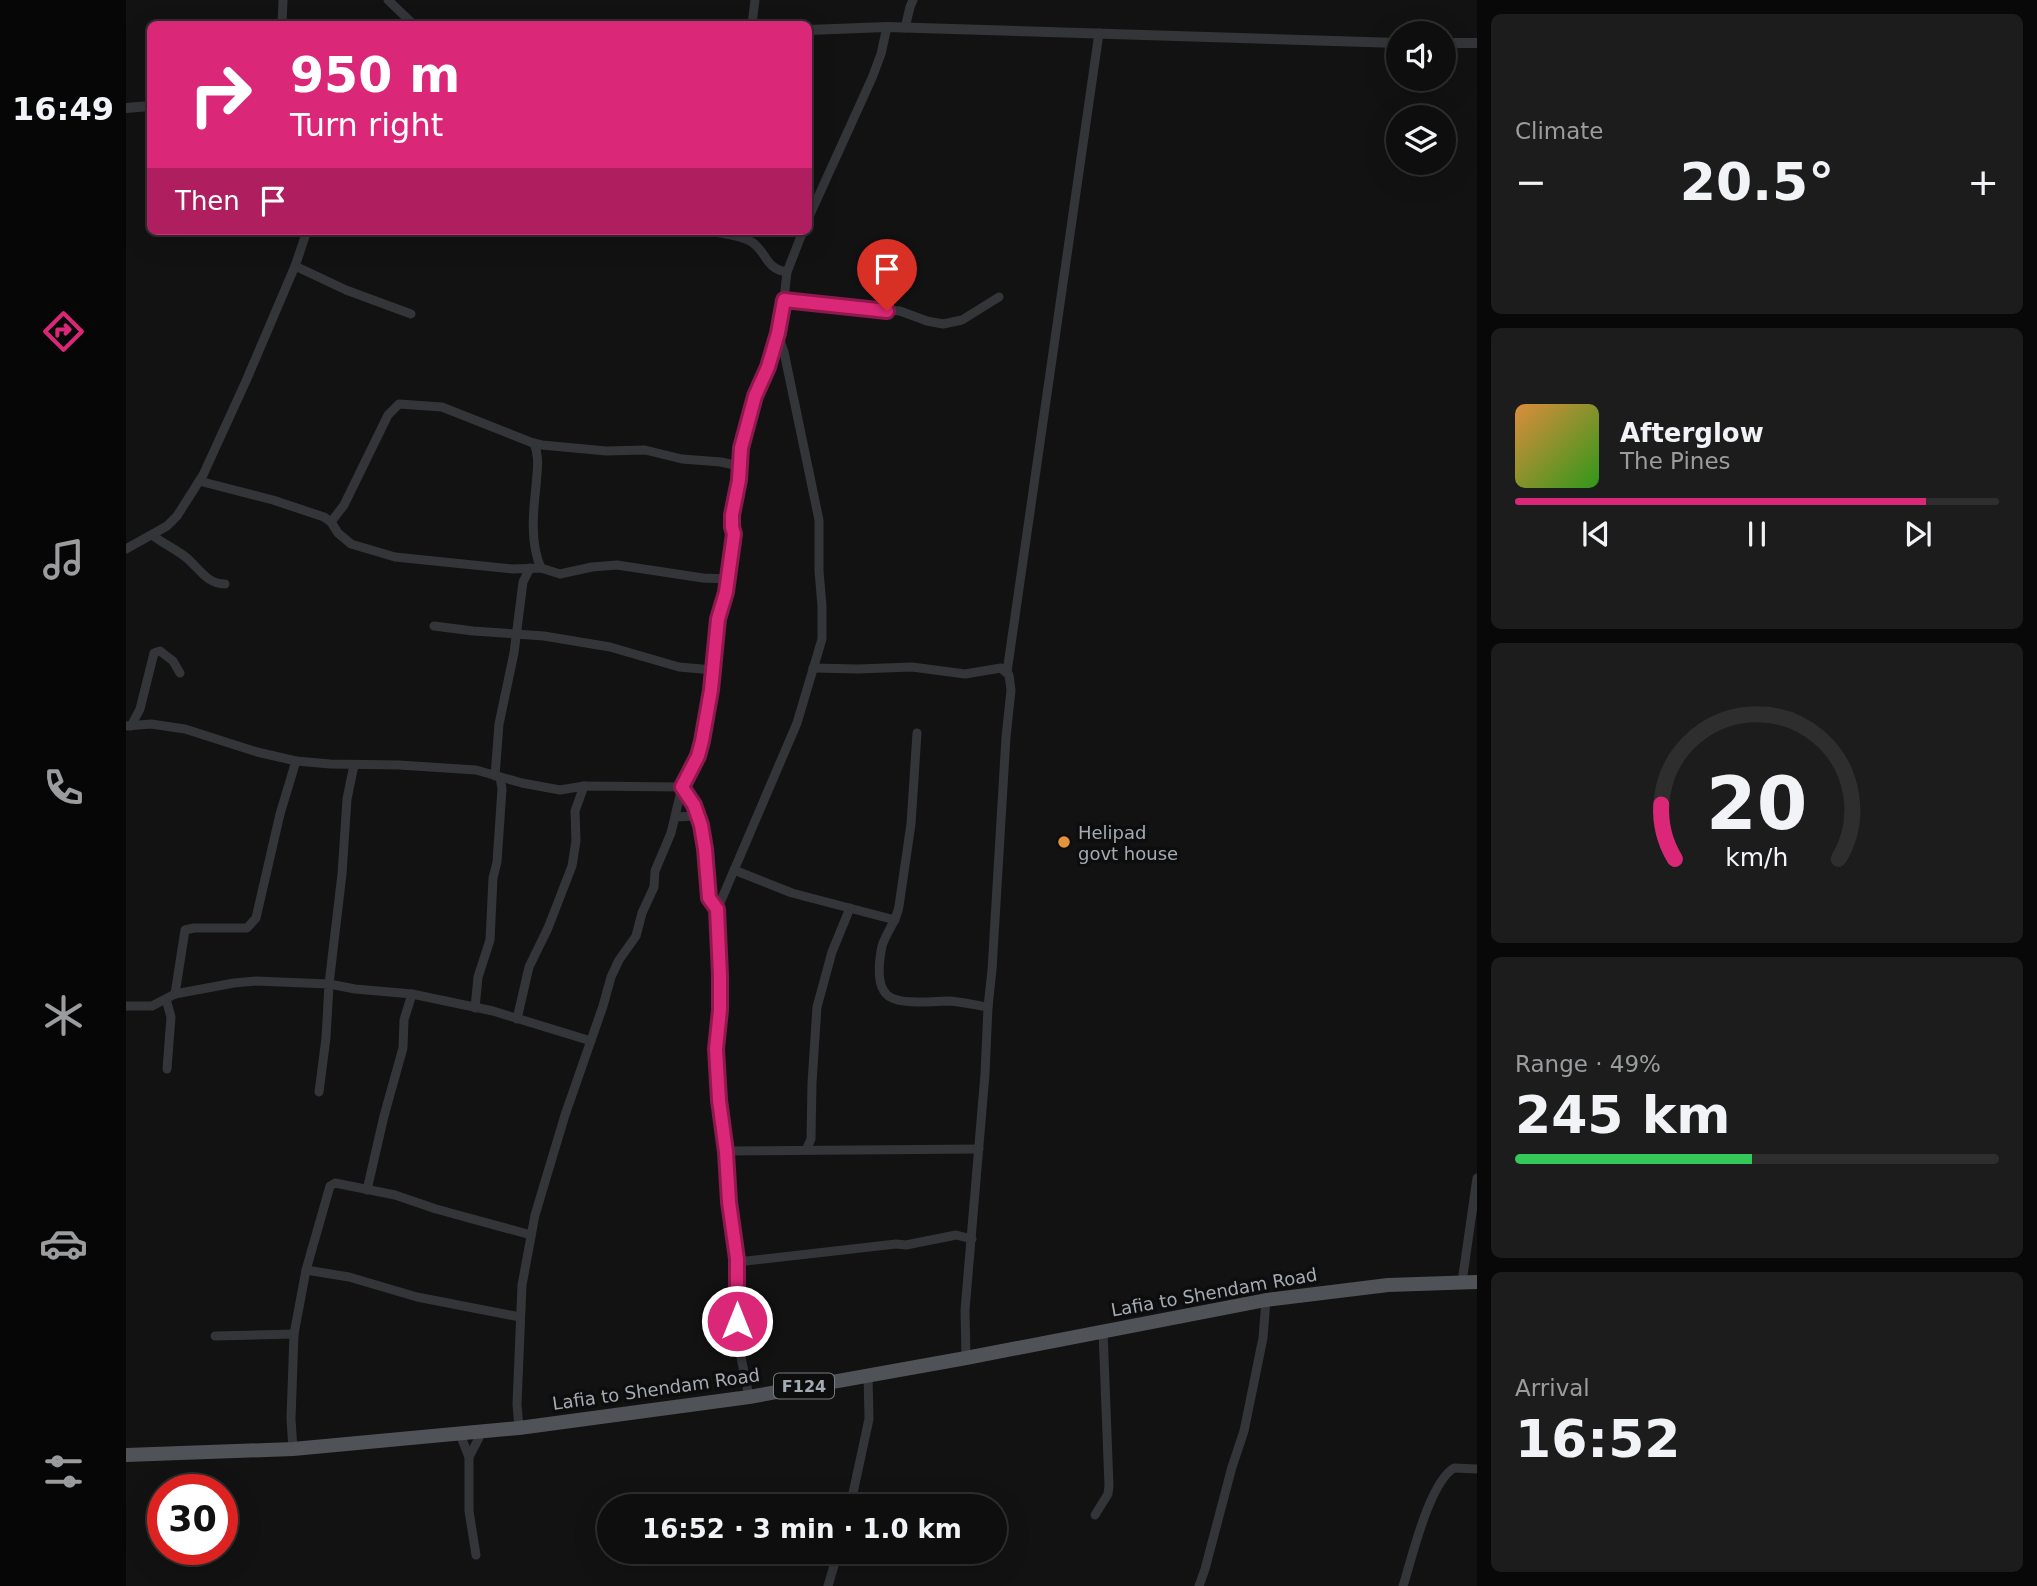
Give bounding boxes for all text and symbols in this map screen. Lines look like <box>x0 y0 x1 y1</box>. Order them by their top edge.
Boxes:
map controls <box>1386 21 1456 175</box>
button: sound <box>1386 21 1456 91</box>
text: 950 m <box>290 47 460 104</box>
icon: right <box>175 49 266 140</box>
text: 16:49 <box>12 90 114 128</box>
button: layers <box>1386 105 1456 175</box>
text: Turn right <box>290 106 443 144</box>
text: Climate <box>1515 118 1604 144</box>
text: 20.5° <box>1680 152 1834 212</box>
text: − <box>1515 160 1547 204</box>
text: + <box>1967 160 1999 204</box>
icon: arrive <box>254 182 292 220</box>
text: Then <box>175 186 240 216</box>
pin <box>857 239 917 311</box>
icon: arrive <box>868 250 906 288</box>
icon: directions <box>39 307 88 356</box>
text: Afterglow <box>1620 418 1764 448</box>
text: The Pines <box>1620 448 1731 474</box>
icon: previous <box>1577 515 1615 553</box>
icon: pause <box>1738 515 1776 553</box>
icon: next <box>1899 515 1937 553</box>
icon: music <box>39 535 88 584</box>
text: 20 <box>1706 761 1808 846</box>
icon: phone <box>39 763 88 812</box>
place label: Helipad govt house <box>1078 822 1178 864</box>
marker: Helipad govt house <box>1056 834 1072 850</box>
text: km/h <box>1725 843 1789 872</box>
icon: climate <box>39 991 88 1040</box>
text: Range · 49% <box>1515 1051 1661 1077</box>
text: 245 km <box>1515 1085 1730 1145</box>
icon: car <box>39 1219 88 1268</box>
street label: Lafia to Shendam Road <box>1109 1264 1319 1320</box>
position arrow <box>700 1284 774 1358</box>
street label: Lafia to Shendam Road <box>551 1364 761 1414</box>
road number: F124 <box>774 1374 834 1398</box>
text: Arrival <box>1515 1375 1590 1401</box>
text: 16:52 <box>1515 1409 1681 1469</box>
icon: filters <box>39 1447 88 1496</box>
speed limit sign: 30 <box>147 1474 238 1565</box>
text: 16:52 · 3 min · 1.0 km <box>642 1514 962 1544</box>

